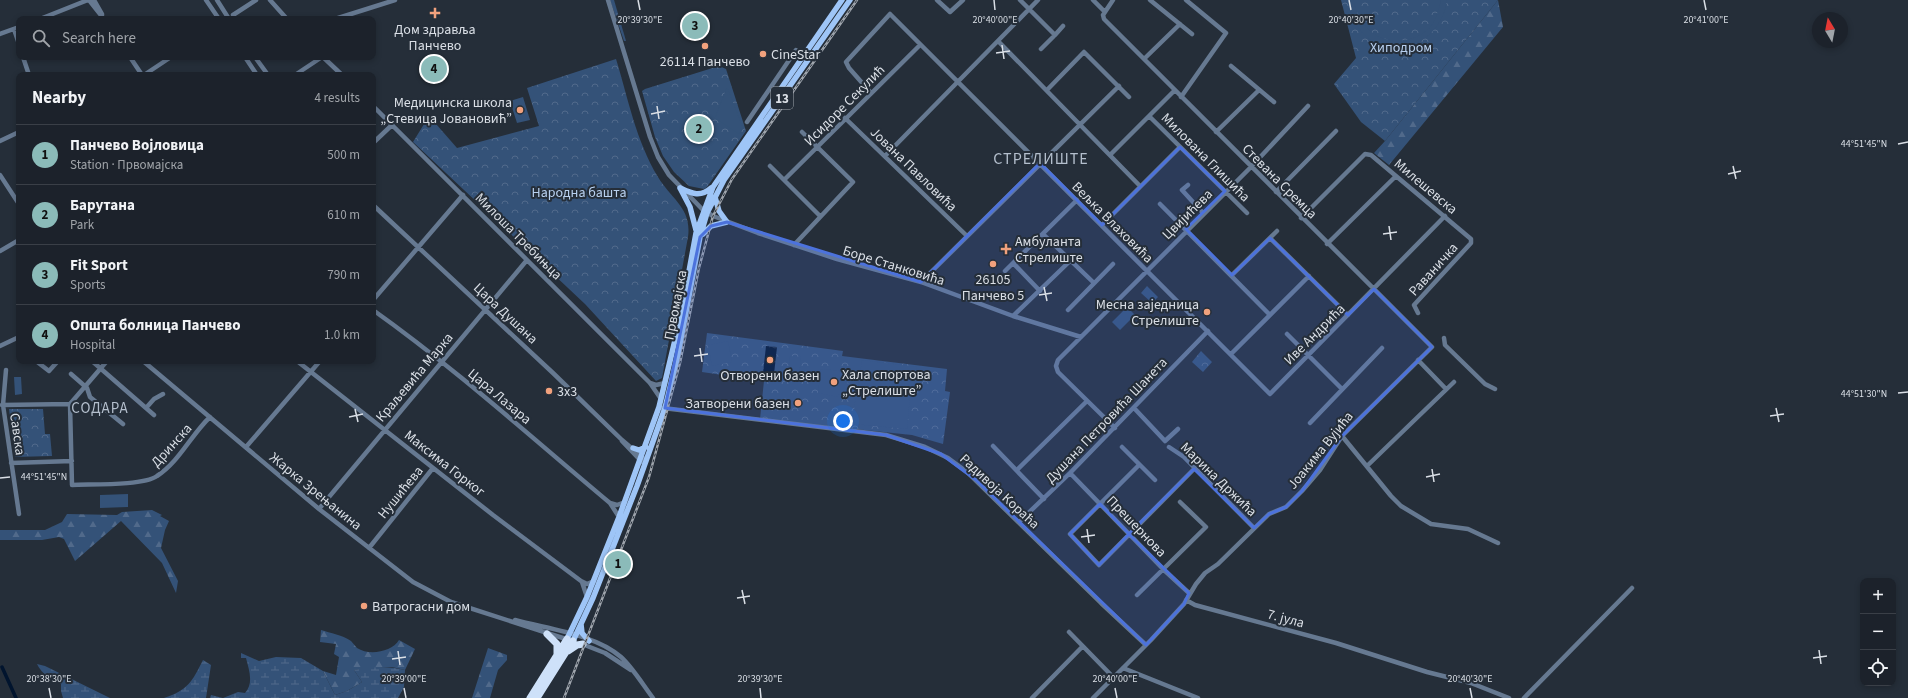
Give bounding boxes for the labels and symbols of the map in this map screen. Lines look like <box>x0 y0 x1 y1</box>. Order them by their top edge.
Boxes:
marker: Дом здравља Панчево <box>429 7 441 19</box>
pin: 3 <box>682 11 708 41</box>
north arrow <box>1812 12 1848 48</box>
text: 20°39'30"E <box>617 13 663 27</box>
text: 20°40'00"E <box>972 13 1018 27</box>
text: 20°40'30"E <box>1328 13 1374 27</box>
text: 20°41'00"E <box>1683 13 1729 27</box>
place label: Дом здравља Панчево <box>394 20 476 56</box>
park label: Хиподром <box>1370 38 1432 58</box>
marker: 26114 Панчево <box>700 41 710 51</box>
place label: CineStar <box>771 45 820 65</box>
marker: CineStar <box>758 49 768 59</box>
place label: 26114 Панчево <box>660 52 750 72</box>
pin: 4 <box>421 54 447 84</box>
street label: Исидоре Секулић <box>800 61 890 151</box>
road number: 13 <box>771 87 793 109</box>
place label: Медицинска школа „Стевица Јовановић” <box>380 93 512 129</box>
marker: Медицинска школа „Стевица Јовановић” <box>515 105 525 115</box>
street label: Милована Глишића <box>1156 109 1254 207</box>
pin: 2 <box>686 114 712 144</box>
street label: Јована Павловића <box>865 123 961 217</box>
text: 44°51'45"N <box>1841 137 1887 151</box>
street label: Стевана Сремца <box>1237 140 1321 224</box>
district label: СТРЕЛИШТЕ <box>993 148 1089 170</box>
street label: Милешевска <box>1389 154 1461 219</box>
street label: Вељка Влаховића <box>1067 177 1158 268</box>
park label: Народна башта <box>532 183 626 203</box>
street label: Цвијићева <box>1158 185 1217 244</box>
street label: Милоша Требињца <box>470 189 566 285</box>
place label: Амбуланта Стрелиште <box>1015 232 1083 268</box>
street label: Раваничка <box>1404 239 1463 301</box>
street label: Боре Станковића <box>840 241 947 291</box>
marker: Амбуланта Стрелиште <box>1000 243 1012 255</box>
marker: 26105 Панчево 5 <box>988 259 998 269</box>
street label: Првомајска <box>659 268 693 342</box>
place label: 26105 Панчево 5 <box>962 270 1024 306</box>
street label: Цара Душана <box>469 279 542 349</box>
place label: Месна заједница Стрелиште <box>1096 295 1199 331</box>
street label: Иве Андрића <box>1280 300 1350 370</box>
marker: Месна заједница Стрелиште <box>1202 307 1212 317</box>
street label: Краљевића Марка <box>371 329 458 427</box>
street label: Душана Петровића Шанета <box>1041 353 1172 488</box>
marker: Отворени базен <box>765 355 775 365</box>
street label: Цара Лазара <box>463 364 535 429</box>
place label: Хала спортова „Стрелиште” <box>842 365 931 401</box>
place label: Отворени базен <box>720 366 820 386</box>
marker: Хала спортова „Стрелиште” <box>829 377 839 387</box>
place label: 3x3 <box>557 382 577 402</box>
marker: 3x3 <box>544 386 554 396</box>
text: 44°51'30"N <box>1841 387 1887 401</box>
place label: Затворени базен <box>685 394 790 414</box>
district label: СОДАРА <box>71 398 129 419</box>
marker: Затворени базен <box>793 398 803 408</box>
street label: Јоакима Вујића <box>1283 407 1358 494</box>
your location <box>833 411 853 431</box>
street label: Савска <box>4 412 30 457</box>
street label: Дринска <box>147 419 197 472</box>
street label: Максима Горког <box>400 426 489 502</box>
street label: Марина Држића <box>1175 438 1261 522</box>
street label: Жарка Зрењанина <box>265 448 366 535</box>
street label: Радивоја Кораћа <box>955 449 1044 534</box>
street label: Нушићева <box>373 462 428 523</box>
text: 44°51'45"N <box>21 470 67 484</box>
street label: Прешернова <box>1102 491 1171 562</box>
pin: 1 <box>605 549 631 579</box>
place label: Ватрогасни дом <box>372 597 470 617</box>
marker: Ватрогасни дом <box>359 601 369 611</box>
street label: 7. јула <box>1265 604 1307 633</box>
text: 20°38'30"E <box>26 672 72 686</box>
text: 20°39'00"E <box>381 672 427 686</box>
text: 20°39'30"E <box>737 672 783 686</box>
text: 20°40'00"E <box>1092 672 1138 686</box>
text: 20°40'30"E <box>1447 672 1493 686</box>

